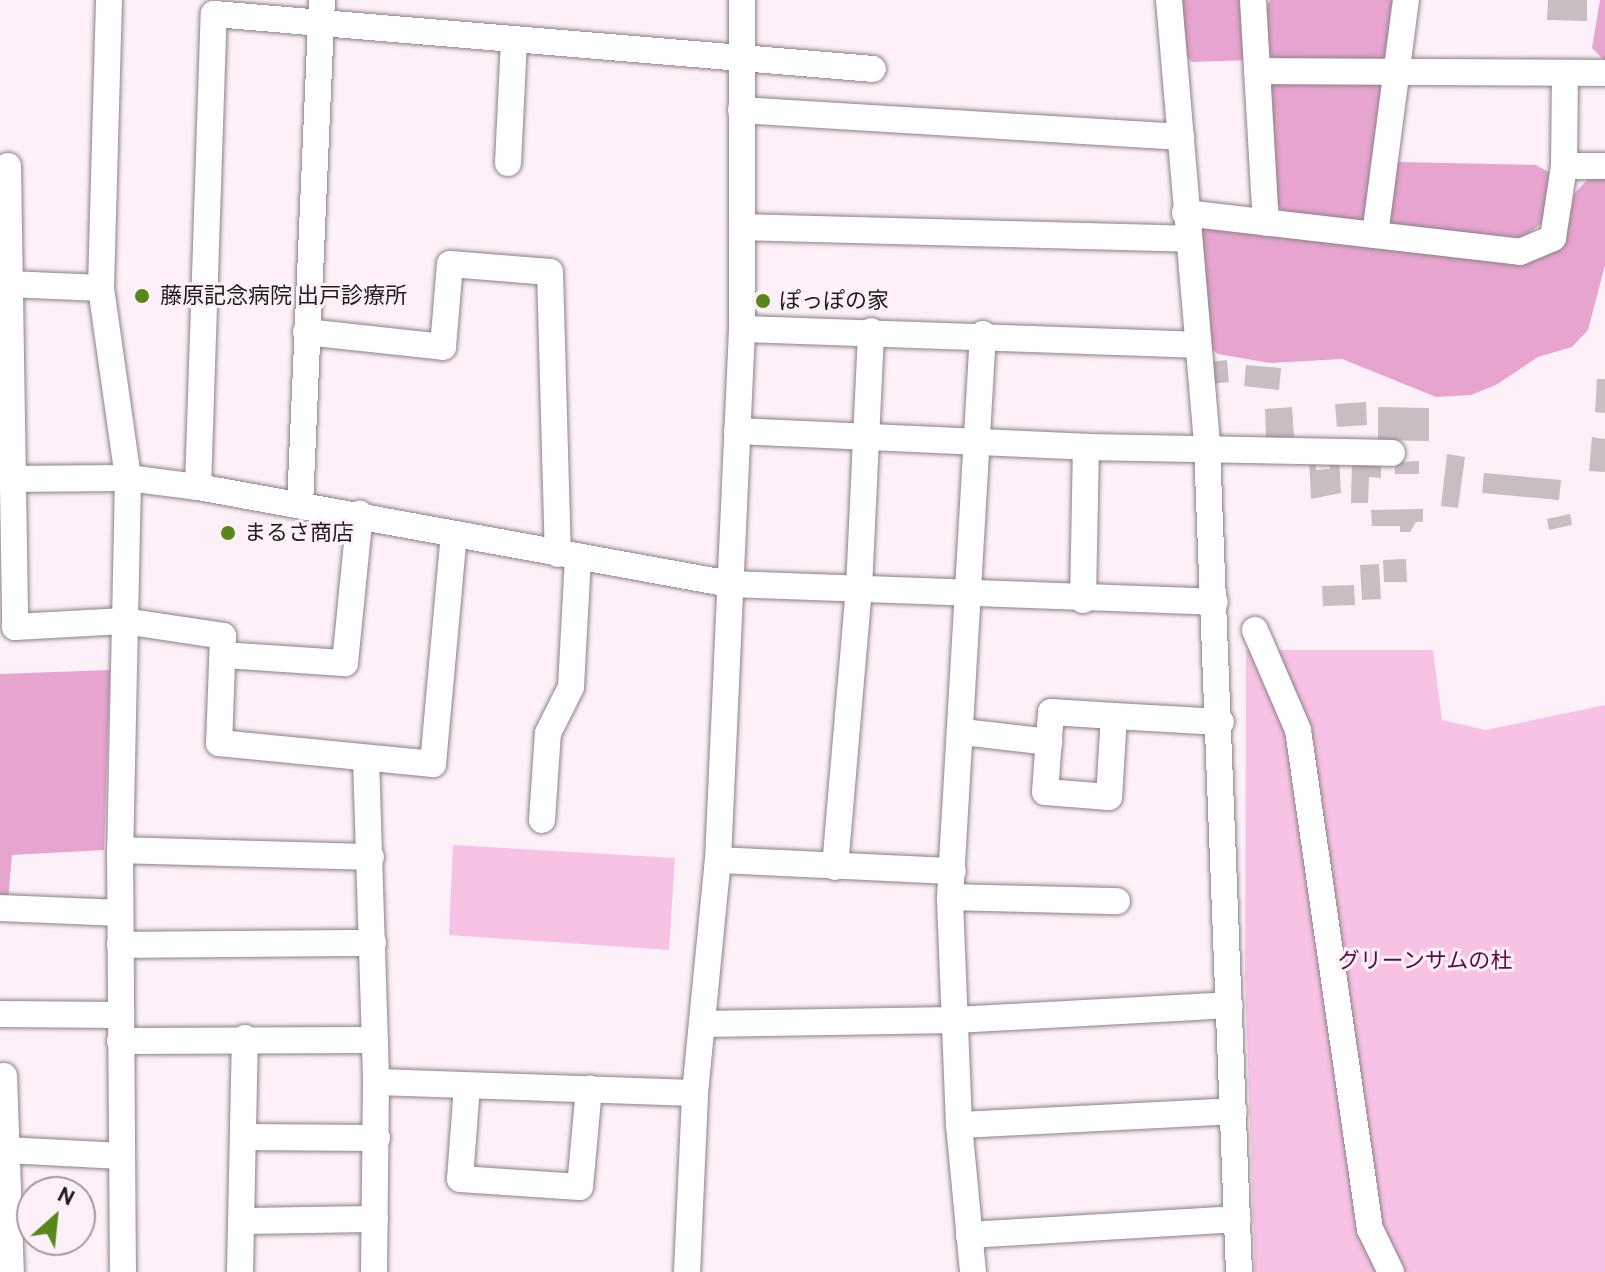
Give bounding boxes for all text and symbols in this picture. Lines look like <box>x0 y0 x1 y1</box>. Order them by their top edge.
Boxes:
place label: 藤原記念病院 出戸診療所 <box>160 283 407 309</box>
marker: 藤原記念病院 出戸診療所 <box>131 285 153 307</box>
place label: ぽっぽの家 <box>779 288 889 314</box>
marker: ぽっぽの家 <box>754 292 772 310</box>
place label: まるさ商店 <box>244 520 354 546</box>
marker: まるさ商店 <box>219 524 237 542</box>
park label: グリーンサムの杜 <box>1337 948 1513 974</box>
north arrow <box>16 1176 96 1256</box>
text: N <box>53 1180 79 1212</box>

